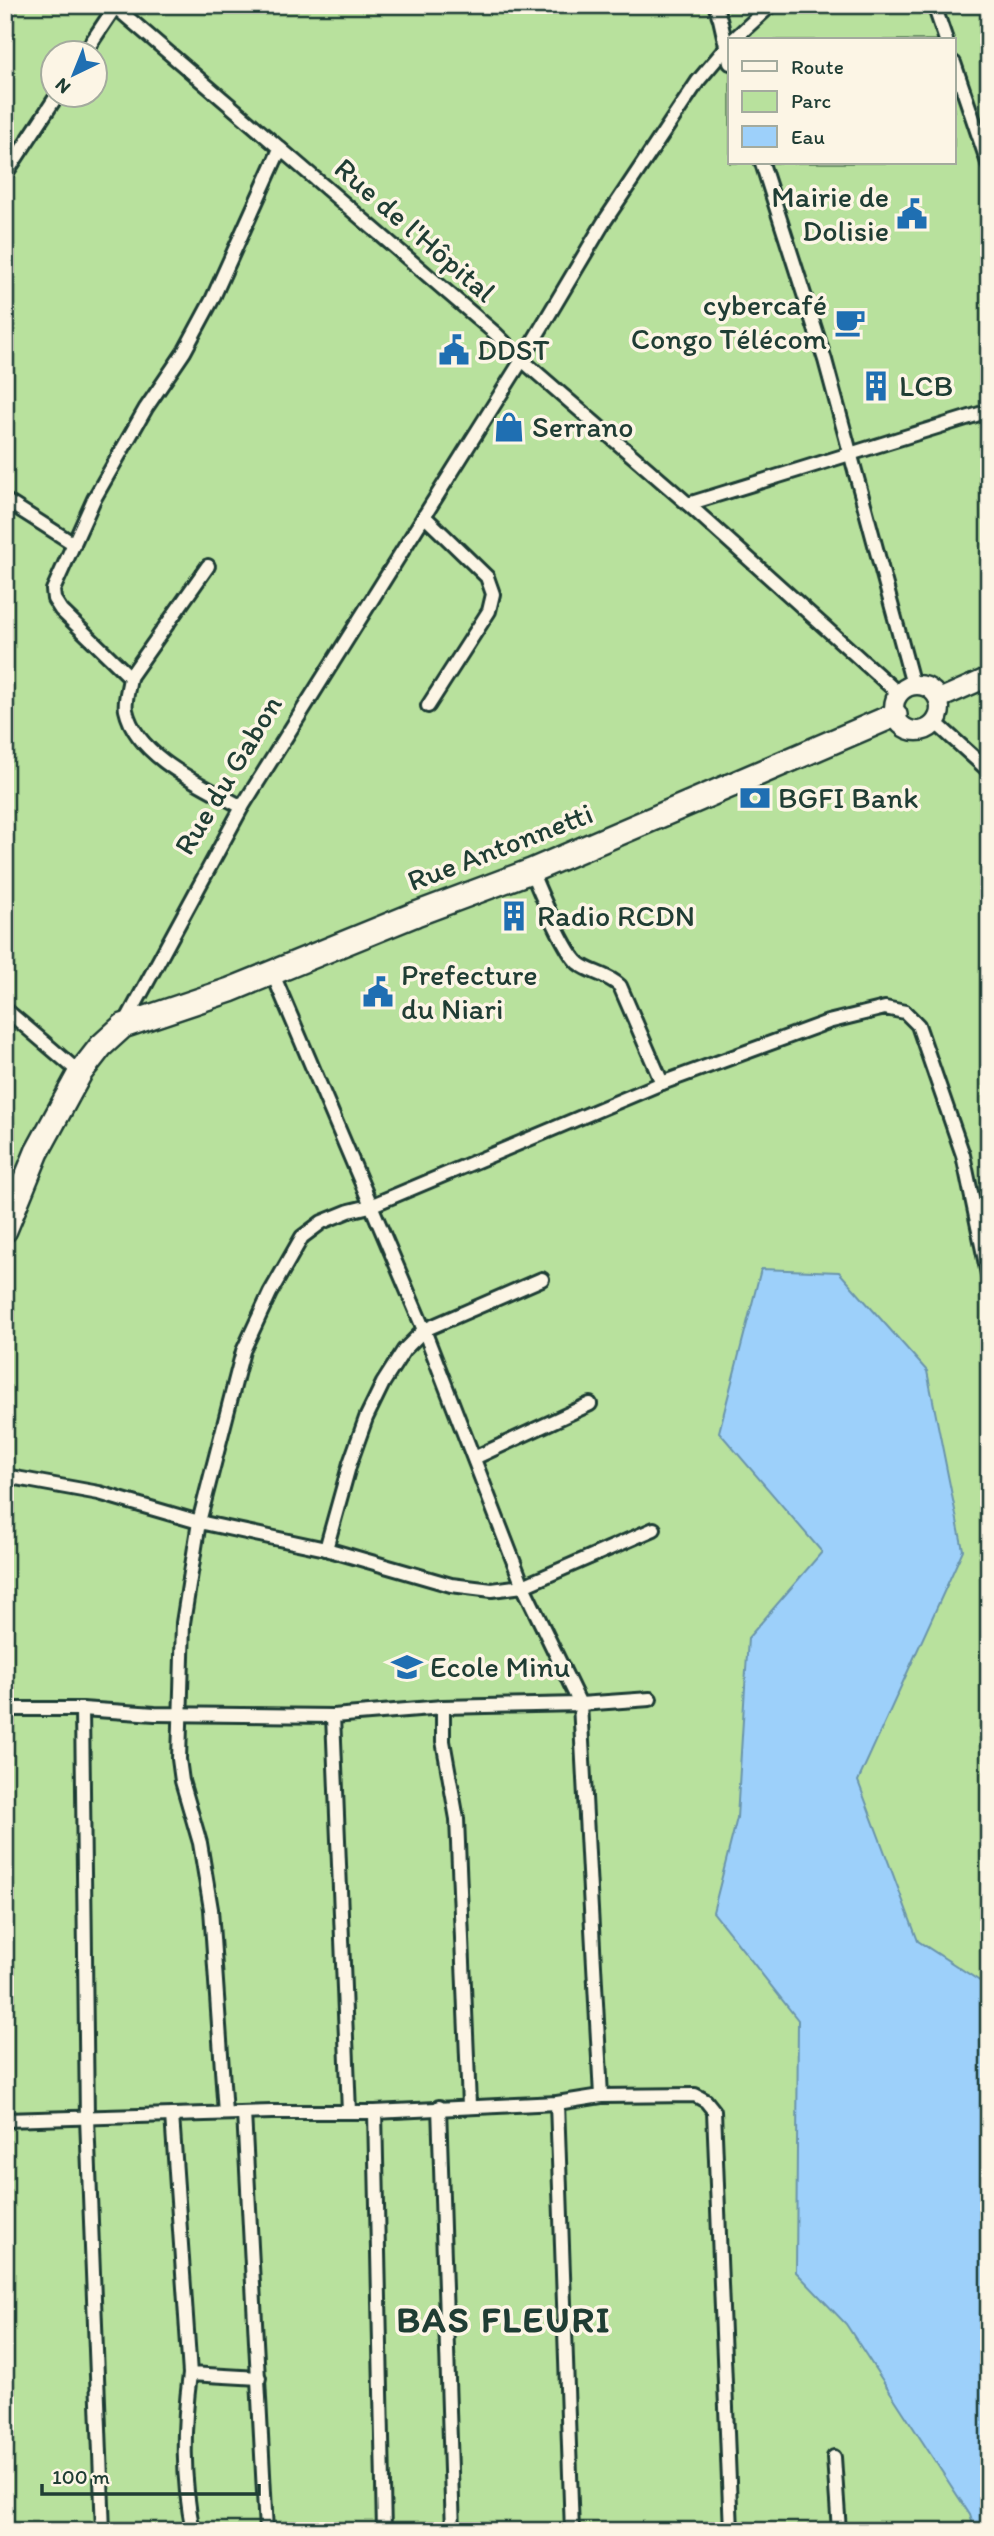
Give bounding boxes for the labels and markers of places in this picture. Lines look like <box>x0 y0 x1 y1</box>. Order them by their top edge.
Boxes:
place label: Mairie de Dolisie <box>771 178 889 249</box>
public building icon: Mairie de Dolisie <box>895 197 929 231</box>
place label: cybercafé Congo Télécom <box>631 286 827 357</box>
cafe icon: cybercafé Congo Télécom <box>833 305 867 339</box>
place label: DDST <box>477 331 550 368</box>
public building icon: DDST <box>437 333 471 367</box>
place label: LCB <box>899 367 953 404</box>
building icon: LCB <box>859 369 893 403</box>
place label: Serrano <box>532 408 633 445</box>
shop icon: Serrano <box>492 410 526 444</box>
place label: BGFI Bank <box>778 779 919 816</box>
bank icon: BGFI Bank <box>738 781 772 815</box>
place label: Radio RCDN <box>537 897 695 934</box>
building icon: Radio RCDN <box>497 899 531 933</box>
place label: Prefecture du Niari <box>401 956 538 1027</box>
public building icon: Prefecture du Niari <box>361 975 395 1009</box>
place label: Ecole Minu <box>430 1648 570 1685</box>
school or university icon: Ecole Minu <box>390 1650 424 1684</box>

